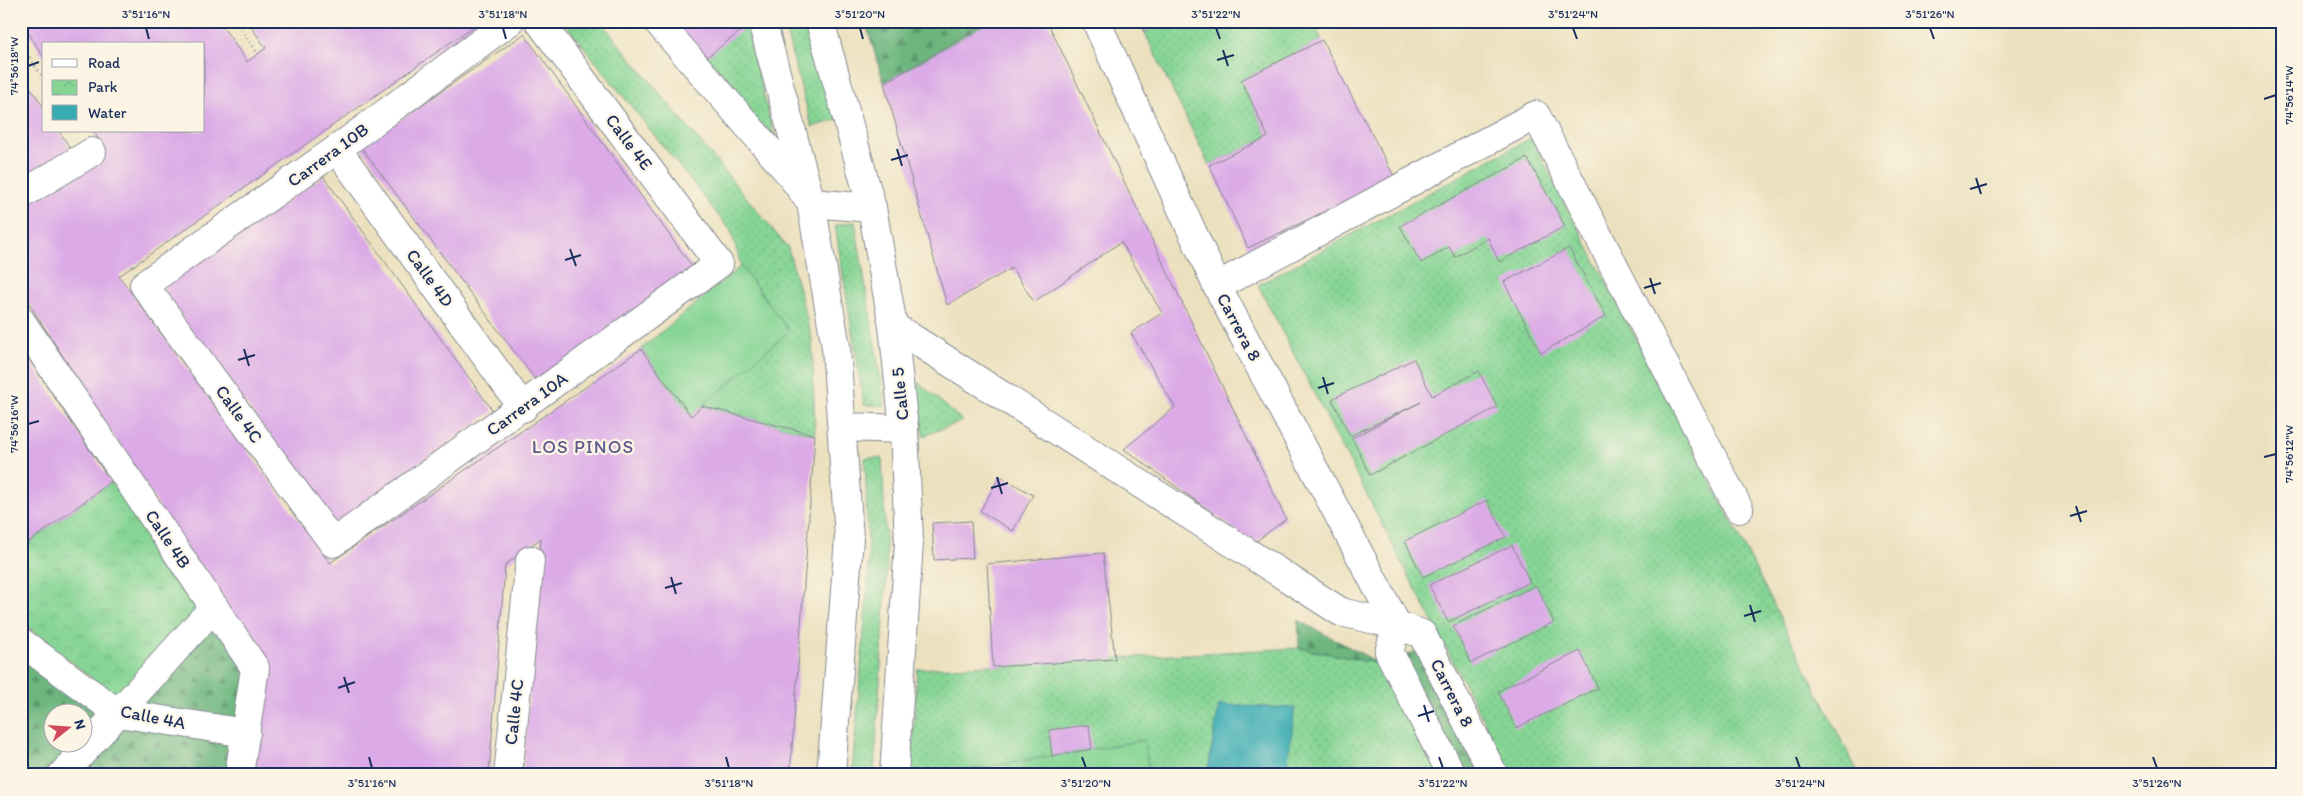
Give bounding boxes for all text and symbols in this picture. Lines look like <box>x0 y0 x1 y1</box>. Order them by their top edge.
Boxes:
text: 3°51'16"N <box>122 7 170 21</box>
text: 3°51'18"N <box>479 7 527 21</box>
text: 3°51'20"N <box>835 7 885 21</box>
text: 3°51'22"N <box>1191 7 1241 21</box>
text: 3°51'24"N <box>1548 7 1598 21</box>
text: 3°51'26"N <box>1905 7 1955 21</box>
text: 74°56'18"W <box>7 37 21 95</box>
legend <box>42 42 205 132</box>
text: Road <box>88 54 121 72</box>
text: 74°56'14"W <box>2282 65 2296 125</box>
text: Park <box>88 78 118 96</box>
text: Water <box>88 104 127 122</box>
street label: Calle 4E <box>601 110 657 174</box>
street label: Carrera 10B <box>283 118 373 192</box>
street label: Calle 4D <box>402 245 458 311</box>
street label: Carrera 8 <box>1212 289 1266 365</box>
street label: Calle 5 <box>886 366 914 422</box>
street label: Carrera 10A <box>482 367 572 441</box>
street label: Calle 4C <box>211 381 267 447</box>
text: 74°56'16"W <box>7 395 21 453</box>
text: 74°56'12"W <box>2282 425 2296 483</box>
district label: LOS PINOS <box>532 435 634 458</box>
street label: Calle 4B <box>140 505 196 573</box>
street label: Carrera 8 <box>1425 655 1479 731</box>
street label: Calle 4C <box>500 678 528 746</box>
street label: Calle 4A <box>118 700 188 734</box>
north arrow <box>42 704 92 754</box>
text: N <box>70 717 89 731</box>
text: 3°51'16"N <box>348 776 396 790</box>
text: 3°51'18"N <box>705 776 753 790</box>
text: 3°51'20"N <box>1061 776 1111 790</box>
text: 3°51'22"N <box>1418 776 1468 790</box>
text: 3°51'24"N <box>1775 776 1825 790</box>
text: 3°51'26"N <box>2132 776 2182 790</box>

